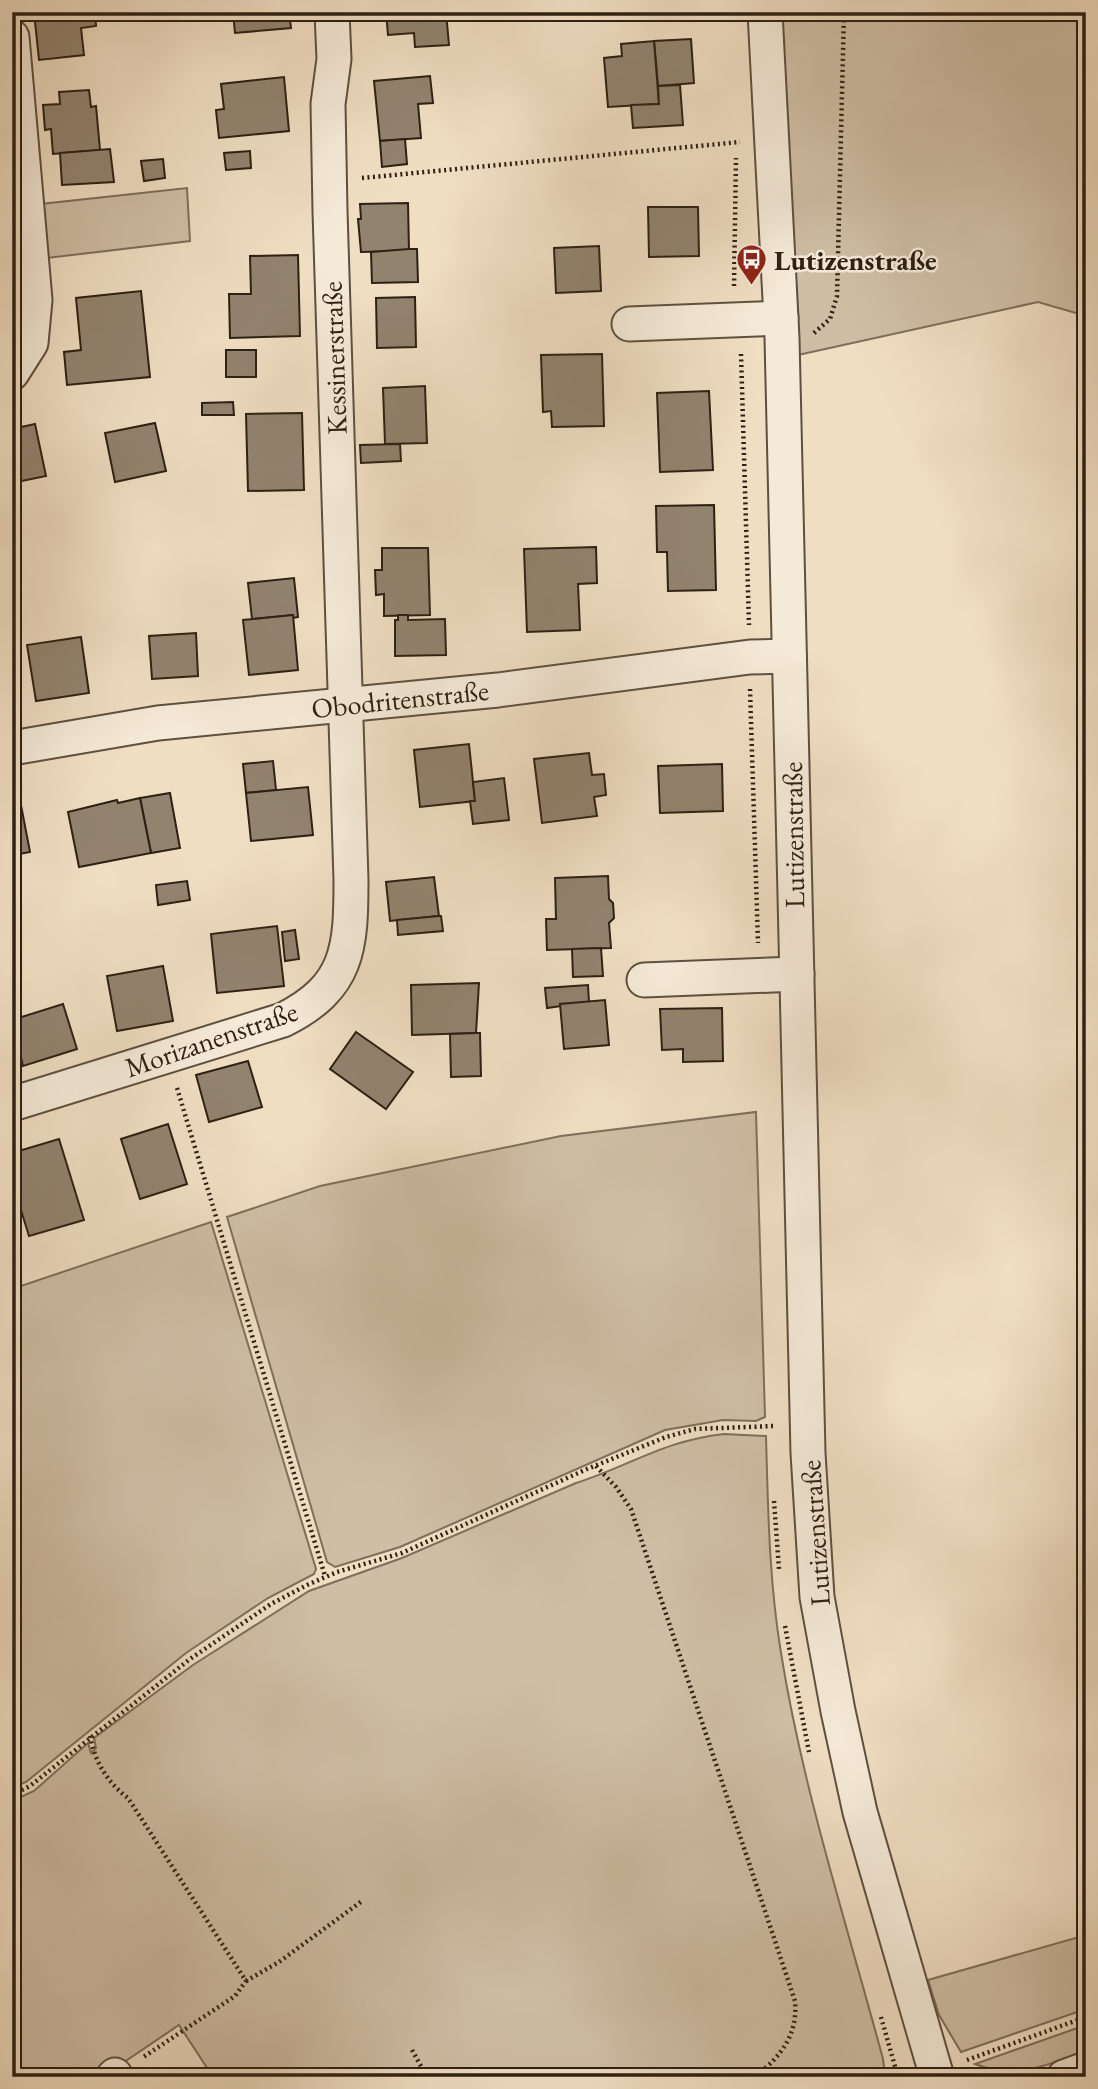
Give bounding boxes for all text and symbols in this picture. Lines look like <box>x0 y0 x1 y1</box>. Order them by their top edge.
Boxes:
place label: Lutizenstraße <box>774 242 937 278</box>
bus stop icon: Lutizenstraße <box>734 243 768 287</box>
street label: Kessinerstraße <box>313 281 355 435</box>
street label: Obodritenstraße <box>310 672 490 726</box>
street label: Lutizenstraße <box>774 761 812 909</box>
street label: Morizanenstraße <box>120 993 302 1085</box>
street label: Lutizenstraße <box>792 1459 838 1607</box>

